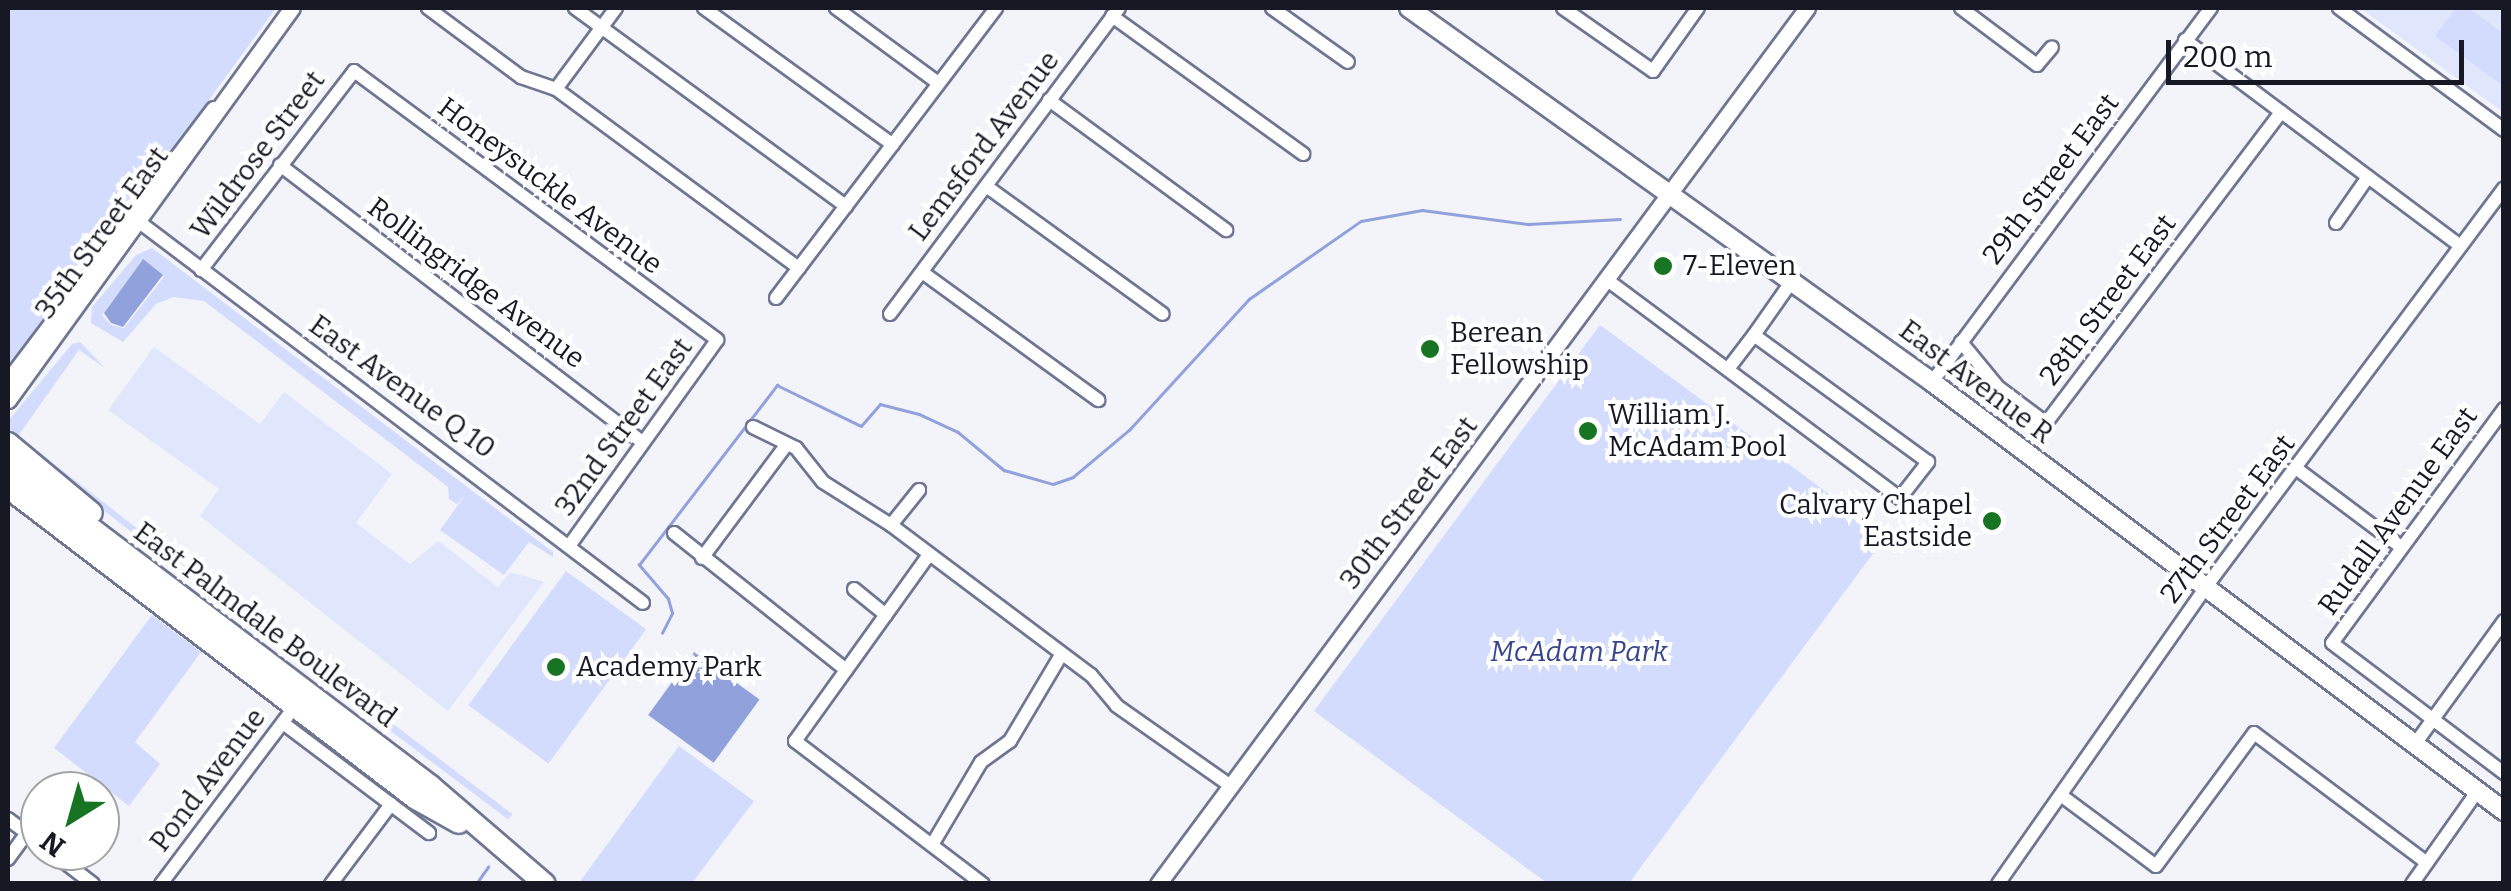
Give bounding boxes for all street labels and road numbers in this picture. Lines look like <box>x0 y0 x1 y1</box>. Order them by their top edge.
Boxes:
street label: Lemsford Avenue <box>902 45 1066 247</box>
street label: Wildrose Street <box>184 64 332 246</box>
street label: 29th Street East <box>1976 87 2126 271</box>
street label: Honeysuckle Avenue <box>431 91 669 281</box>
street label: 35th Street East <box>28 141 176 325</box>
street label: Rollingridge Avenue <box>361 190 591 376</box>
street label: 28th Street East <box>2033 208 2183 392</box>
street label: East Avenue Q 10 <box>303 308 501 466</box>
street label: East Avenue R <box>1893 313 2059 451</box>
street label: 32nd Street East <box>548 332 700 522</box>
street label: Rudall Avenue East <box>2311 401 2485 621</box>
street label: 30th Street East <box>1333 410 1485 596</box>
street label: 27th Street East <box>2154 428 2302 610</box>
street label: East Palmdale Boulevard <box>127 515 403 735</box>
street label: Pond Avenue <box>143 702 273 858</box>

